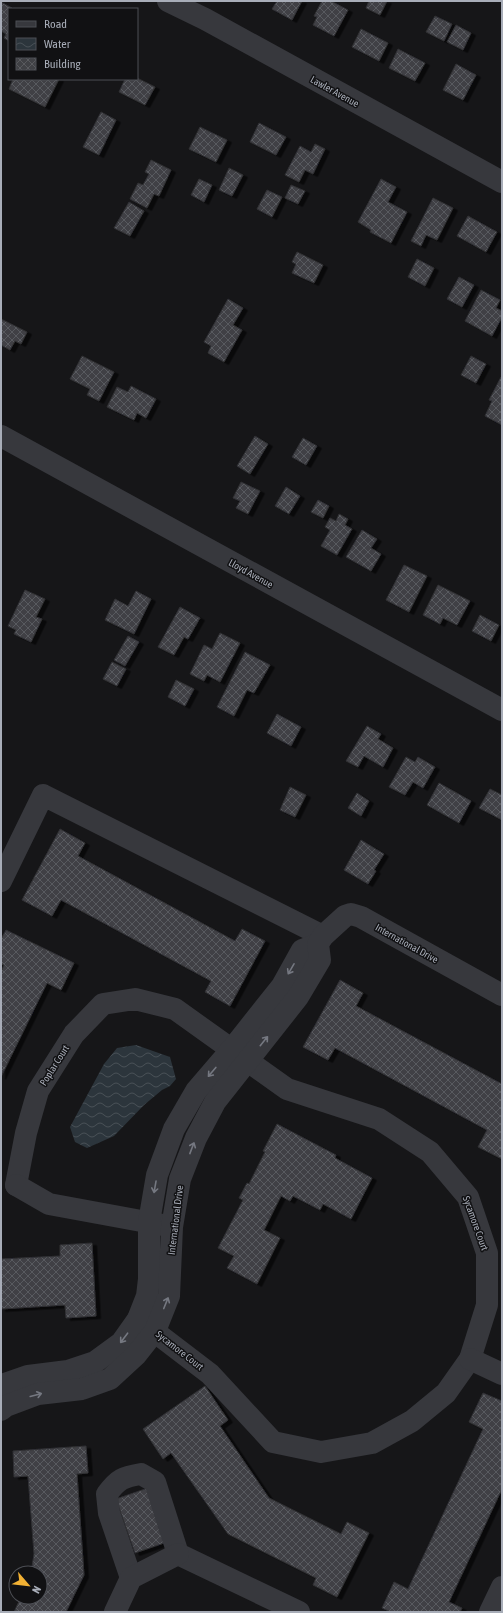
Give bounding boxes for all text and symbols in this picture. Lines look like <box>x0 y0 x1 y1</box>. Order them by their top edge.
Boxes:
legend <box>8 8 138 80</box>
text: Road <box>44 17 67 31</box>
text: Water <box>44 37 71 51</box>
text: Building <box>44 57 82 71</box>
street label: Lawler Avenue <box>309 74 361 109</box>
street label: Lloyd Avenue <box>227 557 275 590</box>
street label: International Drive <box>373 922 440 965</box>
one-way arrow <box>287 963 295 975</box>
one-way arrow <box>259 1036 268 1046</box>
street label: Poplar Court <box>38 1043 71 1088</box>
one-way arrow <box>208 1066 217 1077</box>
one-way arrow <box>189 1143 197 1155</box>
one-way arrow <box>151 1180 159 1193</box>
street label: International Drive <box>166 1184 185 1255</box>
street label: Sycamore Court <box>461 1195 490 1252</box>
one-way arrow <box>163 1297 170 1309</box>
street label: Sycamore Court <box>154 1329 206 1372</box>
one-way arrow <box>120 1332 129 1343</box>
one-way arrow <box>30 1391 43 1399</box>
north arrow <box>8 1565 48 1605</box>
text: N <box>30 1584 44 1595</box>

